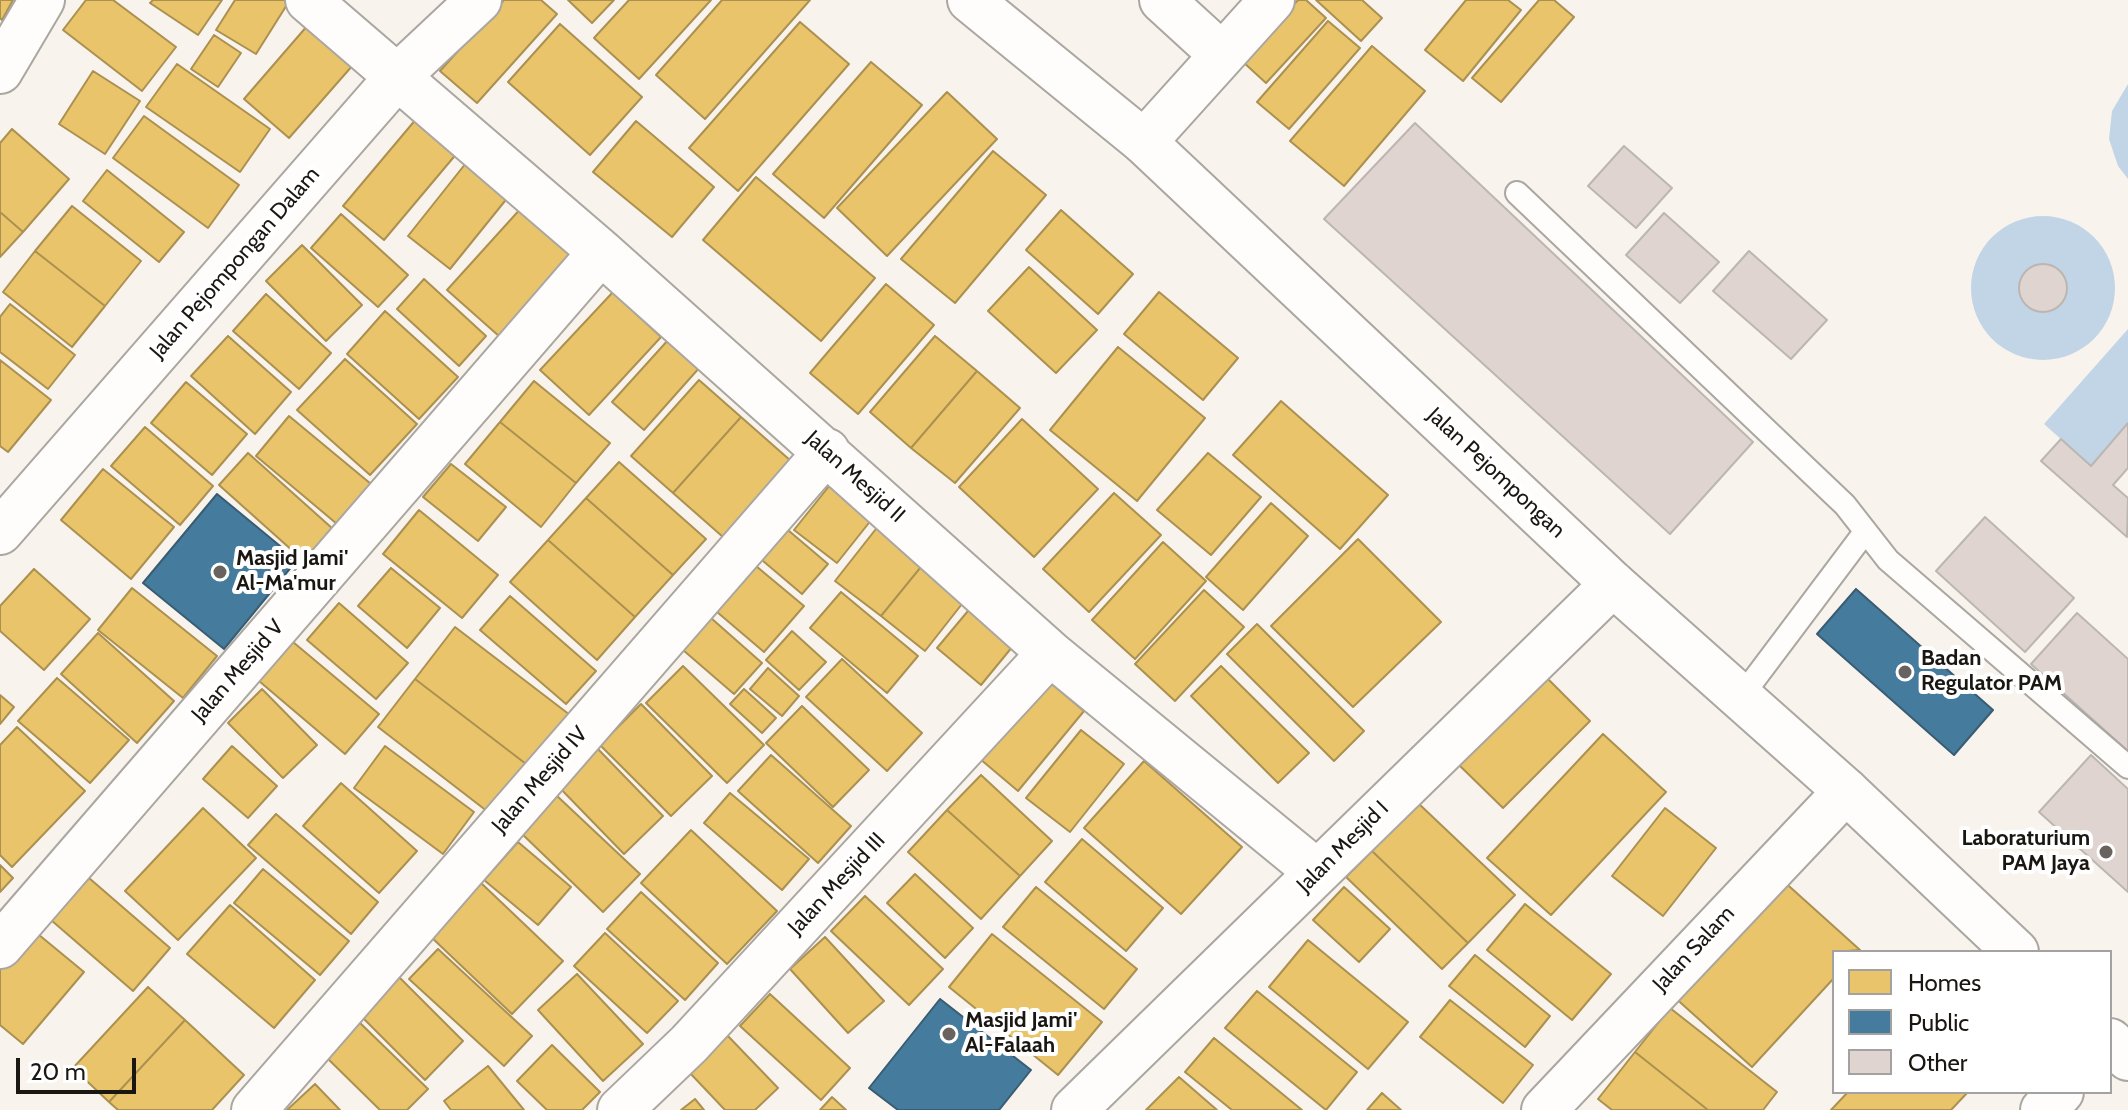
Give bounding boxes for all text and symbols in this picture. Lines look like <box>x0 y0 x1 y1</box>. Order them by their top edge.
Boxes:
street label: Jalan Pejompongan Dalam <box>145 162 325 364</box>
street label: Jalan Pejompongan <box>1422 402 1570 544</box>
street label: Jalan Mesjid II <box>800 425 910 529</box>
place label: Masjid Jami' Al-Ma'mur <box>236 546 348 598</box>
marker: Masjid Jami' Al-Ma'mur <box>211 563 229 581</box>
street label: Jalan Mesjid V <box>186 614 290 728</box>
place label: Badan Regulator PAM <box>1921 646 2062 698</box>
marker: Badan Regulator PAM <box>1896 663 1914 681</box>
street label: Jalan Mesjid IV <box>487 721 593 839</box>
street label: Jalan Mesjid I <box>1292 796 1394 898</box>
place label: Laboraturium PAM Jaya <box>1962 826 2090 878</box>
street label: Jalan Mesjid III <box>783 827 891 941</box>
marker: Laboraturium PAM Jaya <box>2097 843 2115 861</box>
street label: Jalan Salam <box>1648 901 1740 997</box>
legend <box>1832 950 2112 1094</box>
text: Homes <box>1908 968 1981 997</box>
place label: Masjid Jami' Al-Falaah <box>965 1008 1077 1060</box>
text: Public <box>1908 1008 1969 1037</box>
marker: Masjid Jami' Al-Falaah <box>940 1025 958 1043</box>
scale bar <box>20 1042 140 1092</box>
text: Other <box>1908 1048 1967 1077</box>
text: 20 m <box>30 1057 86 1086</box>

